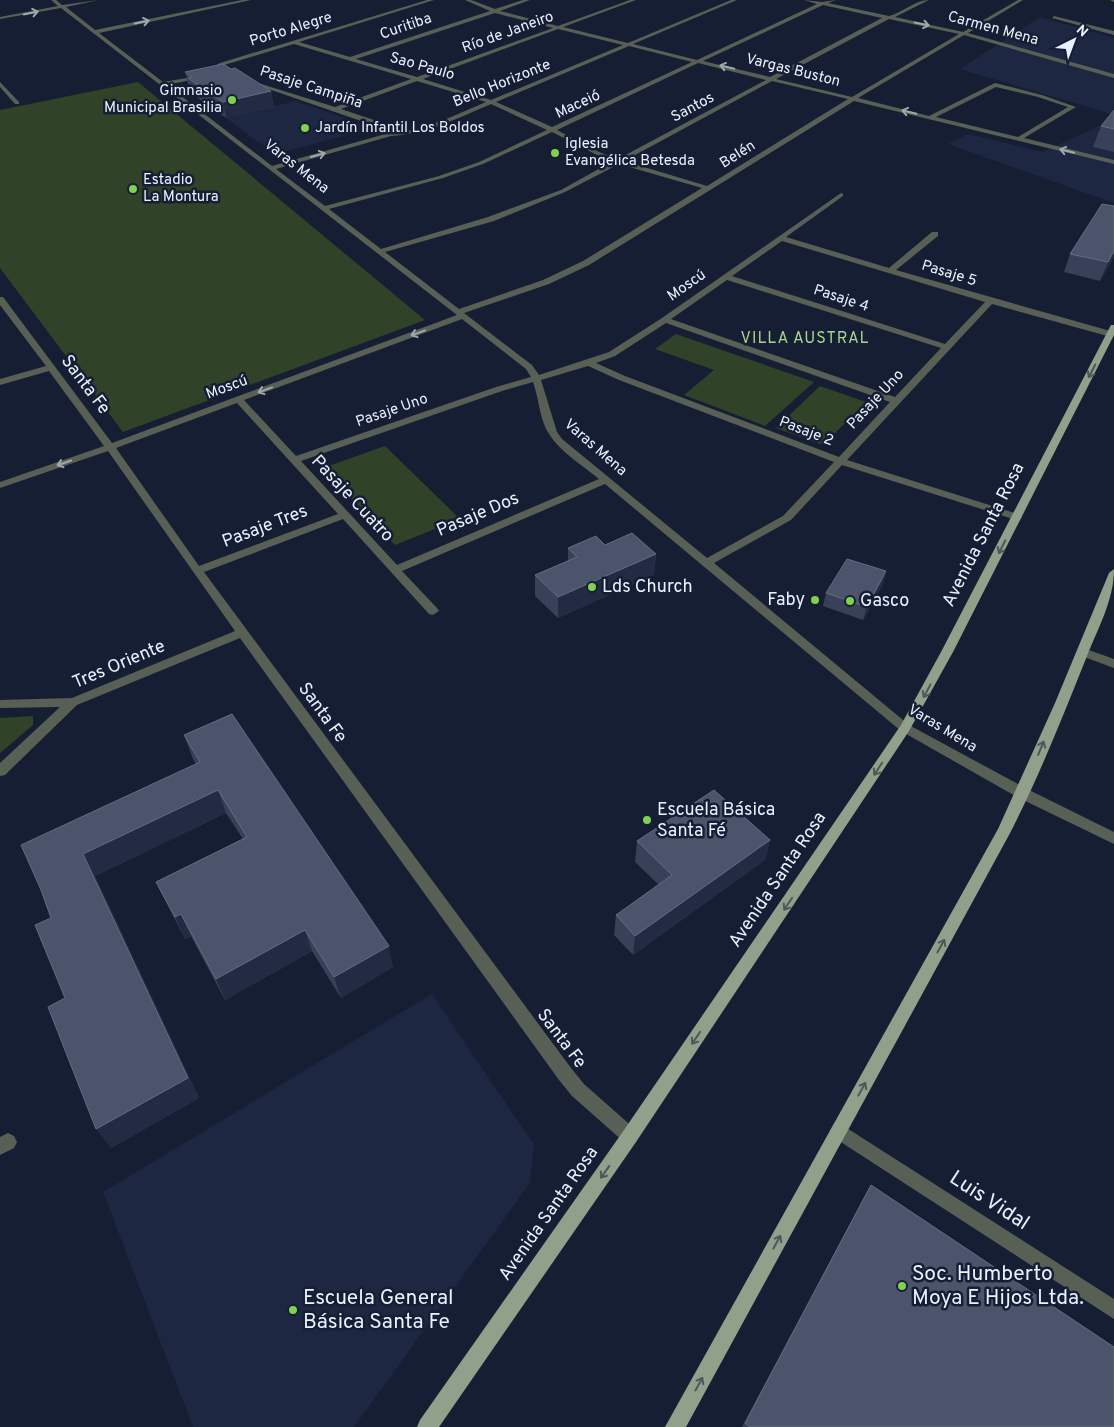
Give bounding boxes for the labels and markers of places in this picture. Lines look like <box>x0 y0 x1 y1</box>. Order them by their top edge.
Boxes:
place label: Gimnasio Municipal Brasilia <box>104 82 222 118</box>
marker: Gimnasio Municipal Brasilia <box>226 94 238 106</box>
place label: Jardín Infantil Los Boldos <box>315 119 485 138</box>
marker: Jardín Infantil Los Boldos <box>299 122 311 134</box>
place label: Iglesia Evangélica Betesda <box>565 135 695 171</box>
marker: Iglesia Evangélica Betesda <box>549 147 561 159</box>
place label: Estadio La Montura <box>143 171 219 207</box>
marker: Estadio La Montura <box>127 183 139 195</box>
place label: Lds Church <box>602 576 693 599</box>
marker: Lds Church <box>586 581 598 593</box>
place label: Faby <box>767 589 805 612</box>
place label: Gasco <box>860 590 909 613</box>
marker: Faby <box>809 594 821 606</box>
marker: Gasco <box>844 595 856 607</box>
place label: Escuela Básica Santa Fé <box>657 799 775 843</box>
marker: Escuela Básica Santa Fé <box>641 814 653 826</box>
place label: Soc. Humberto Moya E Hijos Ltda. <box>912 1261 1084 1312</box>
marker: Soc. Humberto Moya E Hijos Ltda. <box>896 1280 908 1292</box>
place label: Escuela General Básica Santa Fe <box>303 1285 454 1336</box>
marker: Escuela General Básica Santa Fe <box>287 1304 299 1316</box>

